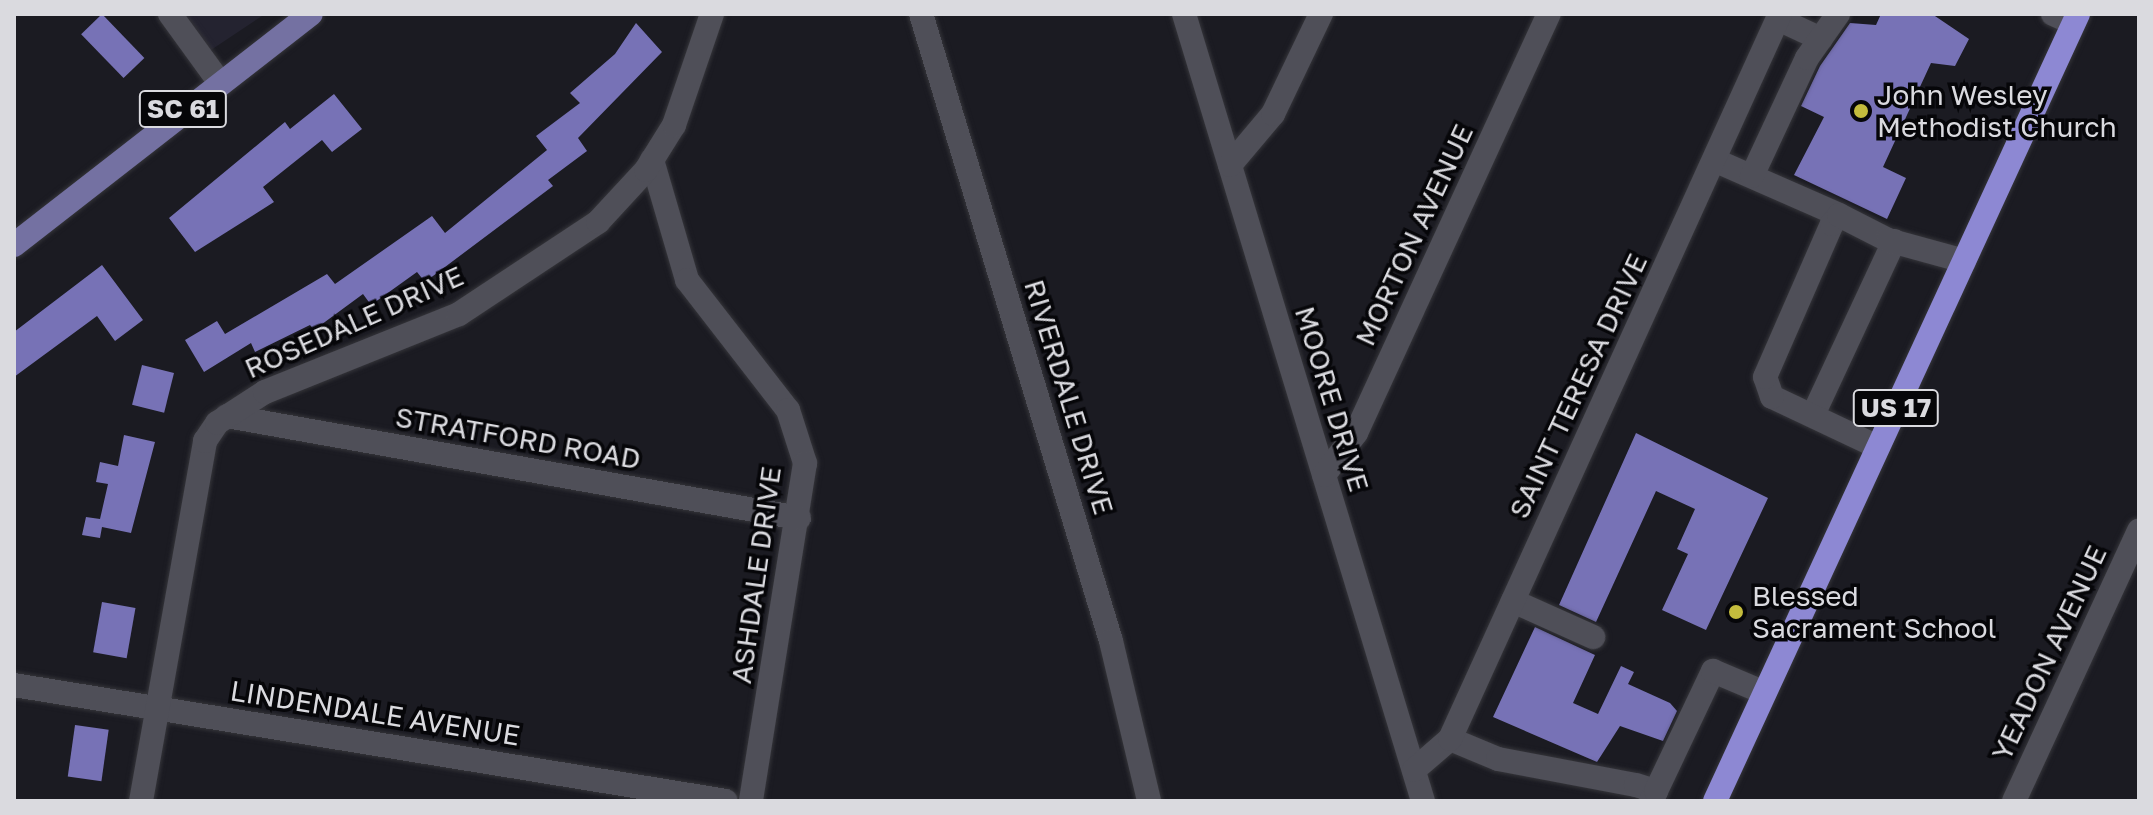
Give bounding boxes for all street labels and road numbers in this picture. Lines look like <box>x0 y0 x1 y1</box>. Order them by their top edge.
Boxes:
road number: SC 61 <box>137 87 229 131</box>
street label: MORTON AVENUE <box>1348 119 1480 351</box>
street label: SAINT TERESA DRIVE <box>1502 248 1654 524</box>
street label: ROSEDALE DRIVE <box>239 259 469 385</box>
street label: RIVERDALE DRIVE <box>1017 276 1121 518</box>
street label: MOORE DRIVE <box>1288 302 1376 496</box>
road number: US 17 <box>1852 386 1940 430</box>
street label: STRATFORD ROAD <box>393 400 643 476</box>
street label: ASHDALE DRIVE <box>724 464 788 686</box>
street label: YEADON AVENUE <box>1984 540 2114 766</box>
street label: LINDENDALE AVENUE <box>228 674 522 752</box>

